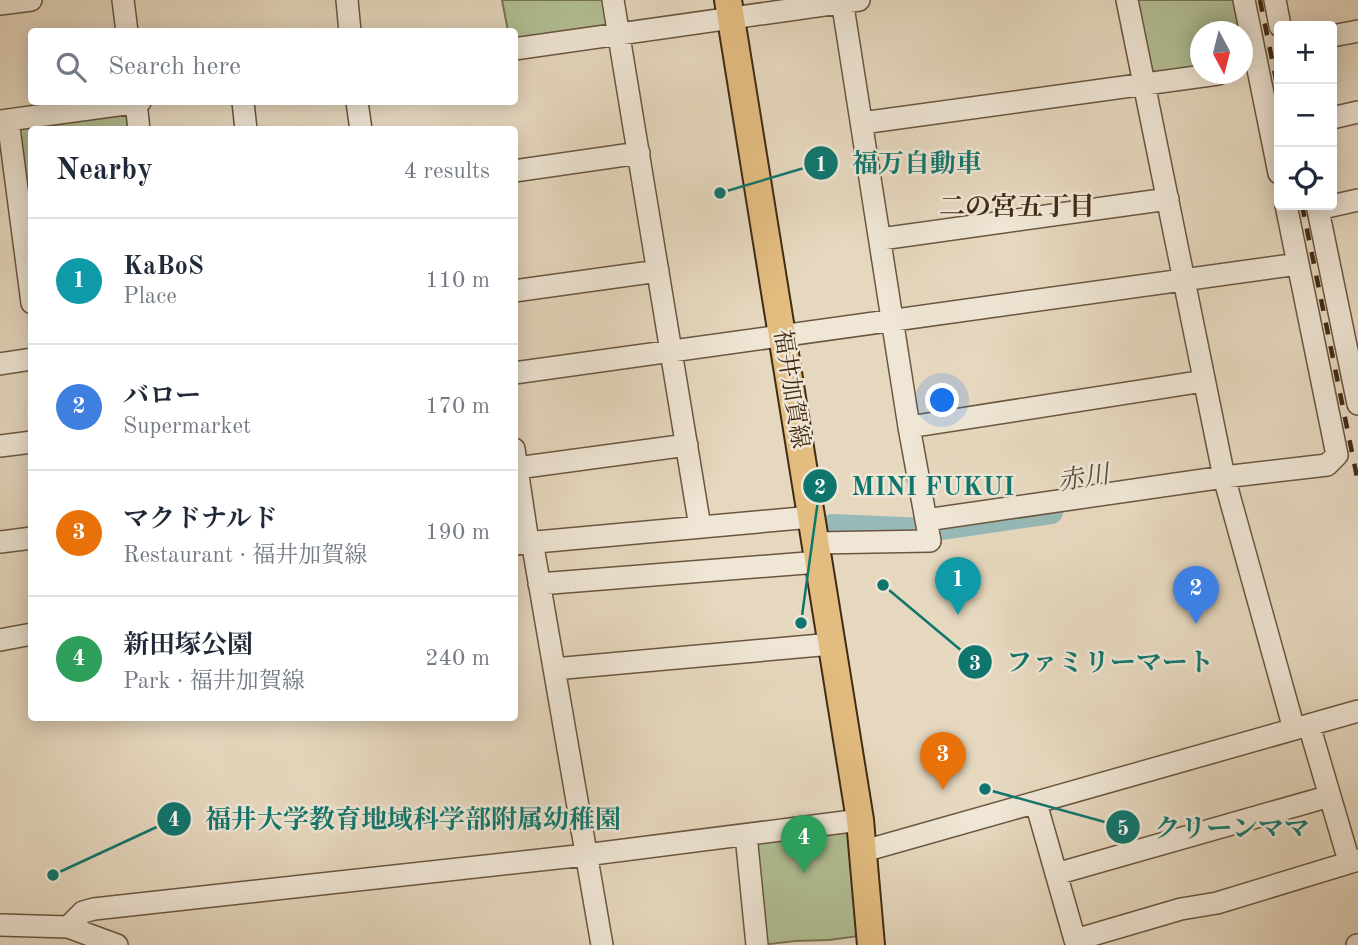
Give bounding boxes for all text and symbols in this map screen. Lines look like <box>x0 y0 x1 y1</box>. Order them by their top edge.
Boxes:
north arrow <box>1190 21 1253 84</box>
map controls <box>1274 21 1337 210</box>
button: + <box>1274 21 1337 84</box>
search box <box>28 28 518 105</box>
icon: search <box>52 48 90 86</box>
text: Search here <box>108 54 241 80</box>
button: − <box>1274 84 1337 147</box>
callout: 福万自動車 <box>803 140 996 187</box>
button: locate <box>1274 147 1337 210</box>
text: 福万自動車 <box>852 149 982 178</box>
text: 1 <box>815 155 827 176</box>
text: Nearby <box>56 156 153 186</box>
text: 4 results <box>404 160 490 183</box>
district label: 二の宮五丁目 <box>939 192 1095 221</box>
text: KaBoS <box>123 254 204 280</box>
text: 1 <box>72 269 86 292</box>
text: 110 m <box>425 269 490 292</box>
text: Place <box>123 285 177 308</box>
street label: 福井加賀線 <box>769 328 814 450</box>
your location <box>925 383 959 417</box>
text: バロー <box>123 384 201 410</box>
text: 2 <box>72 395 86 418</box>
text: 170 m <box>425 395 490 418</box>
text: Supermarket <box>123 415 251 438</box>
water label: 赤川 <box>1055 460 1114 496</box>
callout: MINI FUKUI <box>802 463 1029 510</box>
text: MINI FUKUI <box>851 475 1015 501</box>
text: 2 <box>814 478 826 499</box>
text: マクドナルド <box>123 507 278 533</box>
text: 3 <box>72 521 86 544</box>
text: 190 m <box>425 521 490 544</box>
text: Restaurant · 福井加賀線 <box>123 544 367 567</box>
pin: 1 <box>935 557 981 615</box>
pin: 2 <box>1173 566 1219 624</box>
text: 新田塚公園 <box>123 633 253 659</box>
callout: ファミリーマート <box>957 639 1228 686</box>
text: 4 <box>72 647 86 670</box>
text: 240 m <box>425 647 490 670</box>
text: ファミリーマート <box>1006 650 1214 677</box>
text: 3 <box>969 654 981 675</box>
text: Park · 福井加賀線 <box>123 670 305 693</box>
pin: 3 <box>920 732 966 790</box>
callout: 福井大学教育地域科学部附属幼稚園 <box>156 795 635 842</box>
callout: クリーンママ <box>1105 804 1324 851</box>
text: 福井大学教育地域科学部附属幼稚園 <box>205 805 621 834</box>
text: 4 <box>168 810 180 831</box>
pin: 4 <box>781 815 827 873</box>
text: クリーンママ <box>1154 816 1310 843</box>
text: 5 <box>1117 819 1129 840</box>

